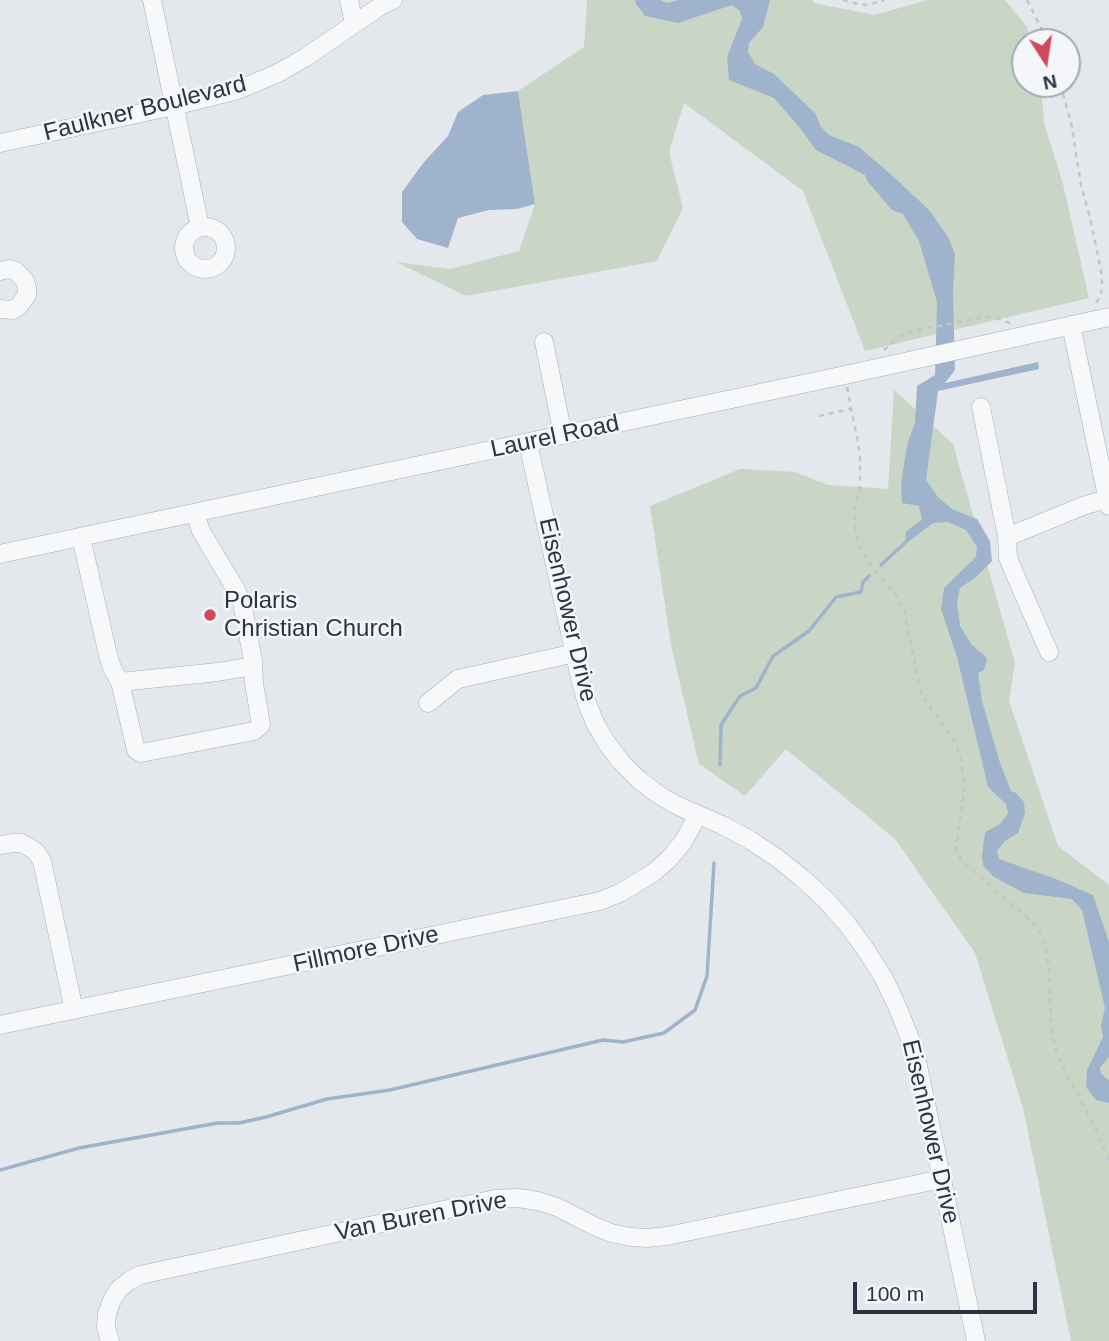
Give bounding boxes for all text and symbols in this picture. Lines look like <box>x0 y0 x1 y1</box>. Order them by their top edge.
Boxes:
north arrow <box>1011 28 1081 98</box>
street label: Faulkner Boulevard <box>41 70 249 148</box>
text: N <box>1041 70 1059 94</box>
street label: Laurel Road <box>488 409 622 465</box>
street label: Eisenhower Drive <box>532 515 602 705</box>
place label: Polaris Christian Church <box>224 587 403 643</box>
marker: Polaris Christian Church <box>202 607 218 623</box>
street label: Fillmore Drive <box>291 921 441 979</box>
street label: Eisenhower Drive <box>895 1037 965 1227</box>
street label: Van Buren Drive <box>333 1186 509 1248</box>
scale bar <box>857 1268 1041 1312</box>
text: 100 m <box>866 1282 924 1305</box>

